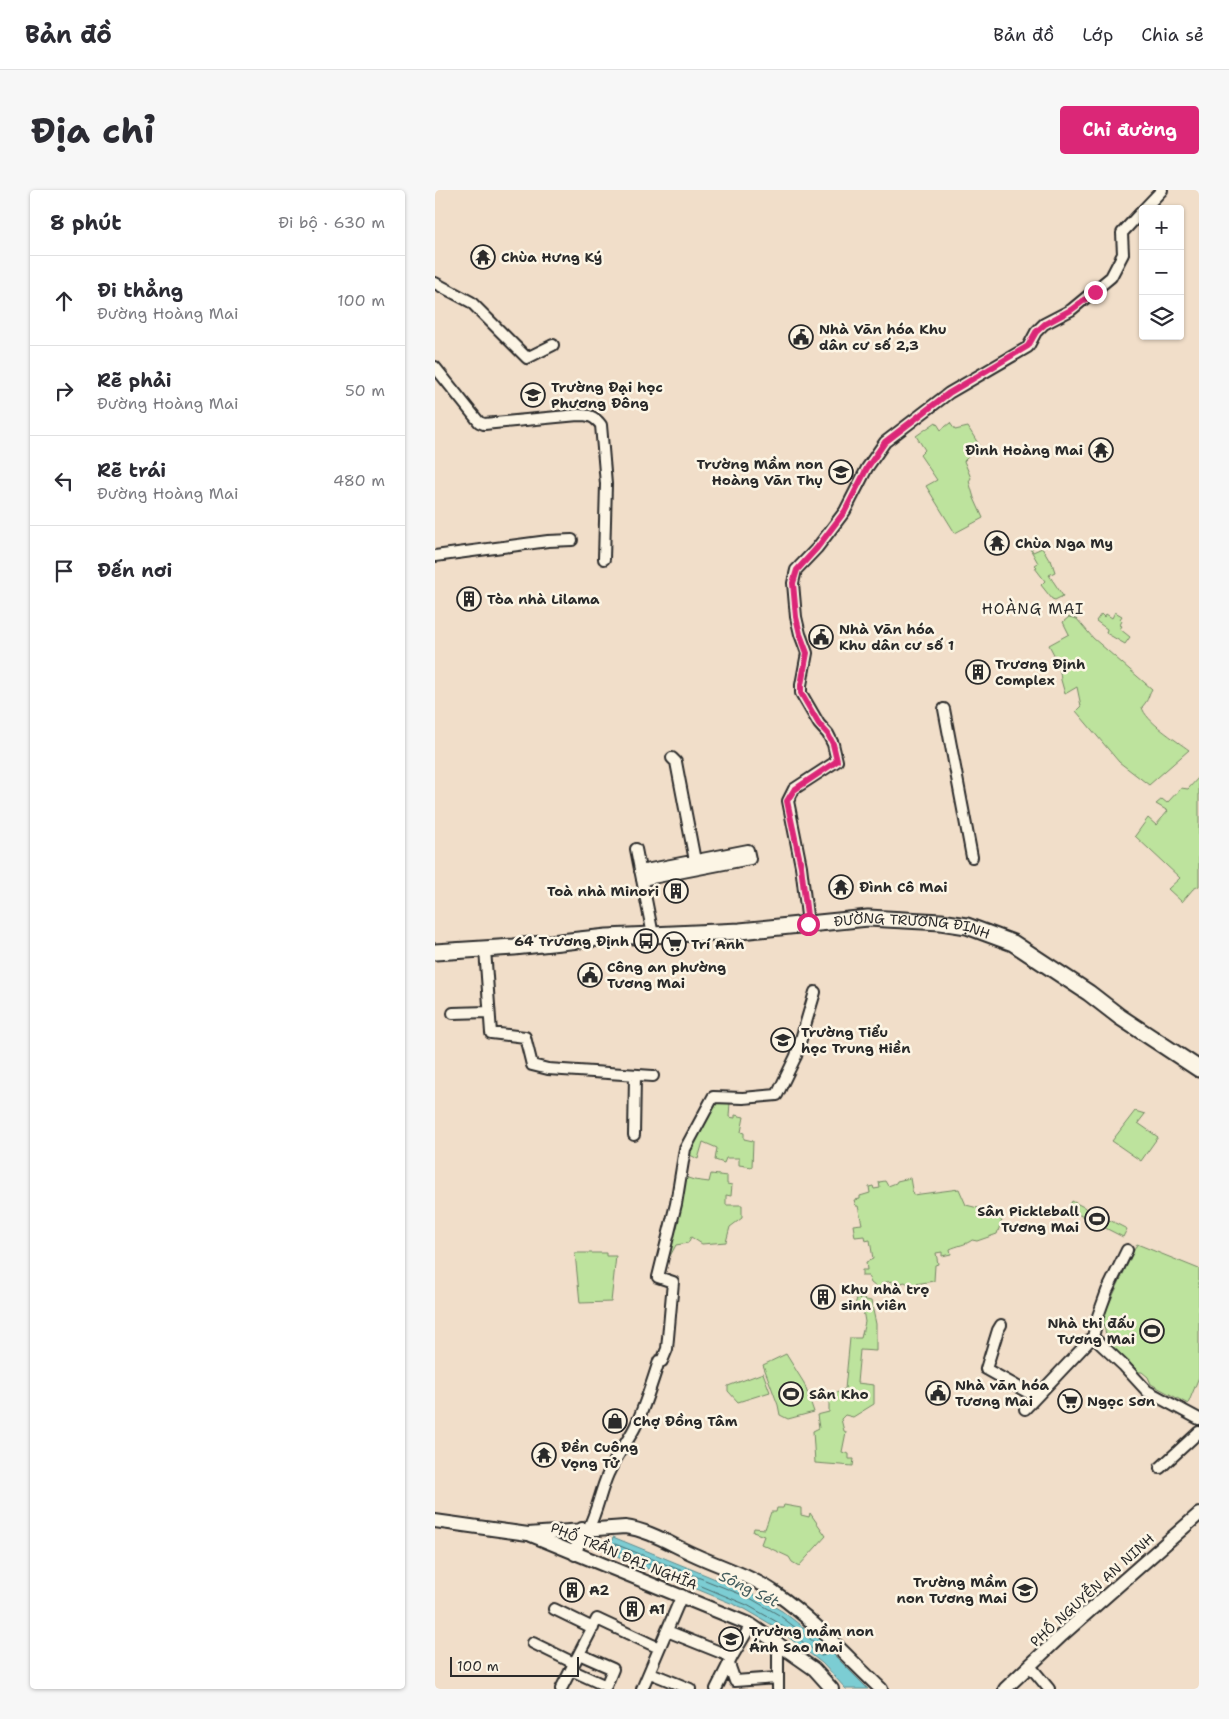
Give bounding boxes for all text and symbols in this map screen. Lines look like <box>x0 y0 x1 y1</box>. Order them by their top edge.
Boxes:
text: Bản đồ <box>25 19 112 51</box>
text: Bản đồ <box>993 23 1054 47</box>
text: Lớp <box>1082 23 1113 47</box>
text: Chia sẻ <box>1141 23 1204 47</box>
button: Chỉ đường <box>1060 106 1199 154</box>
text: Địa chỉ <box>30 107 154 154</box>
map controls <box>1139 205 1184 340</box>
button: + <box>1139 205 1184 250</box>
text: 8 phút <box>50 209 122 237</box>
text: Đi bộ · 630 m <box>278 212 385 233</box>
temple icon: Chùa Hưng Ký <box>470 244 496 270</box>
place label: Chùa Hưng Ký <box>501 248 602 266</box>
button: − <box>1139 250 1184 295</box>
text: Đi thẳng <box>97 278 183 303</box>
route end <box>1084 281 1107 304</box>
icon: ahead <box>50 287 78 315</box>
text: 100 m <box>337 290 385 311</box>
button: layers <box>1139 295 1184 340</box>
text: Đường Hoàng Mai <box>97 303 239 324</box>
place label: Nhà Văn hóa Khu dân cư số 2,3 <box>819 320 947 354</box>
public building icon: Nhà Văn hóa Khu dân cư số 2,3 <box>788 324 814 350</box>
text: Rẽ phải <box>97 368 172 393</box>
icon: right <box>50 377 78 405</box>
place label: Trường Đại học Phương Đông <box>551 378 663 412</box>
text: 50 m <box>345 380 385 401</box>
school or university icon: Trường Đại học Phương Đông <box>520 382 546 408</box>
text: Đường Hoàng Mai <box>97 393 239 414</box>
temple icon: Đình Hoàng Mai <box>1088 437 1114 463</box>
place label: Đình Hoàng Mai <box>965 441 1083 459</box>
place label: Trường Mầm non Hoàng Văn Thụ <box>696 455 823 489</box>
text: Rẽ trái <box>97 458 166 483</box>
school or university icon: Trường Mầm non Hoàng Văn Thụ <box>828 459 854 485</box>
icon: left <box>50 467 78 495</box>
text: 480 m <box>333 470 385 491</box>
text: Đường Hoàng Mai <box>97 483 239 504</box>
temple icon: Chùa Nga My <box>984 530 1010 556</box>
place label: Chùa Nga My <box>1015 534 1113 552</box>
icon: arrive <box>50 557 78 585</box>
text: Đến nơi <box>97 558 172 583</box>
building icon: Tòa nhà Lilama <box>456 586 482 612</box>
place label: Tòa nhà Lilama <box>487 590 600 608</box>
district label: HOÀNG MAI <box>982 598 1084 619</box>
place label: Nhà Văn hóa Khu dân cư số 1 <box>839 620 954 654</box>
public building icon: Nhà Văn hóa Khu dân cư số 1 <box>808 624 834 650</box>
place label: Trương Định Complex <box>995 655 1085 689</box>
building icon: Trương Định Complex <box>965 659 991 685</box>
temple icon: Đình Cô Mai <box>828 874 854 900</box>
building icon: Toà nhà Minori <box>663 878 689 904</box>
place label: Đình Cô Mai <box>859 878 947 896</box>
place label: Toà nhà Minori <box>547 882 659 900</box>
street label: ĐƯỜNG TRƯƠNG ĐỊNH <box>833 909 993 943</box>
route start <box>797 913 820 936</box>
bus stop icon: 64 Trương Định <box>633 928 659 954</box>
supermarket icon: Trí Anh <box>661 931 687 957</box>
place label: 64 Trương Định <box>514 932 629 950</box>
place label: Trí Anh <box>691 935 744 953</box>
place label: Công an phường Tương Mai <box>607 958 726 992</box>
public building icon: Công an phường Tương Mai <box>577 962 603 988</box>
place label: Trường Tiểu học Trung Hiền <box>801 1023 910 1057</box>
school or university icon: Trường Tiểu học Trung Hiền <box>770 1027 796 1053</box>
place label: Sân Pickleball Tương Mai <box>977 1202 1079 1236</box>
sports icon: Sân Pickleball Tương Mai <box>1084 1206 1110 1232</box>
place label: Khu nhà trọ sinh viên <box>841 1280 929 1314</box>
building icon: Khu nhà trọ sinh viên <box>810 1284 836 1310</box>
place label: Nhà thi đấu Tương Mai <box>1048 1314 1135 1348</box>
sports icon: Nhà thi đấu Tương Mai <box>1139 1318 1165 1344</box>
place label: Nhà văn hóa Tương Mai <box>955 1376 1050 1410</box>
public building icon: Nhà văn hóa Tương Mai <box>925 1380 951 1406</box>
sports icon: Sân Kho <box>778 1381 804 1407</box>
place label: Sân Kho <box>809 1385 869 1403</box>
supermarket icon: Ngọc Sơn <box>1057 1388 1083 1414</box>
place label: Ngọc Sơn <box>1087 1392 1155 1410</box>
shop icon: Chợ Đồng Tâm <box>602 1408 628 1434</box>
place label: Chợ Đồng Tâm <box>633 1412 738 1430</box>
place label: Đền Cuông Vọng Tử <box>561 1438 638 1472</box>
temple icon: Đền Cuông Vọng Tử <box>531 1442 557 1468</box>
street label: PHỐ TRẦN ĐẠI NGHĨA <box>548 1516 701 1594</box>
street label: PHỐ NGUYỄN AN NINH <box>1025 1528 1158 1650</box>
water label: Sông Sét <box>716 1566 782 1612</box>
place label: Trường Mầm non Tương Mai <box>896 1573 1007 1607</box>
building icon: A2 <box>559 1577 585 1603</box>
school or university icon: Trường Mầm non Tương Mai <box>1012 1577 1038 1603</box>
place label: A2 <box>589 1581 609 1599</box>
building icon: A1 <box>619 1596 645 1622</box>
place label: A1 <box>649 1600 665 1618</box>
place label: Trường mầm non Ánh Sao Mai <box>749 1622 874 1656</box>
school or university icon: Trường mầm non Ánh Sao Mai <box>718 1626 744 1652</box>
scale bar <box>450 1654 579 1677</box>
text: 100 m <box>457 1657 499 1675</box>

